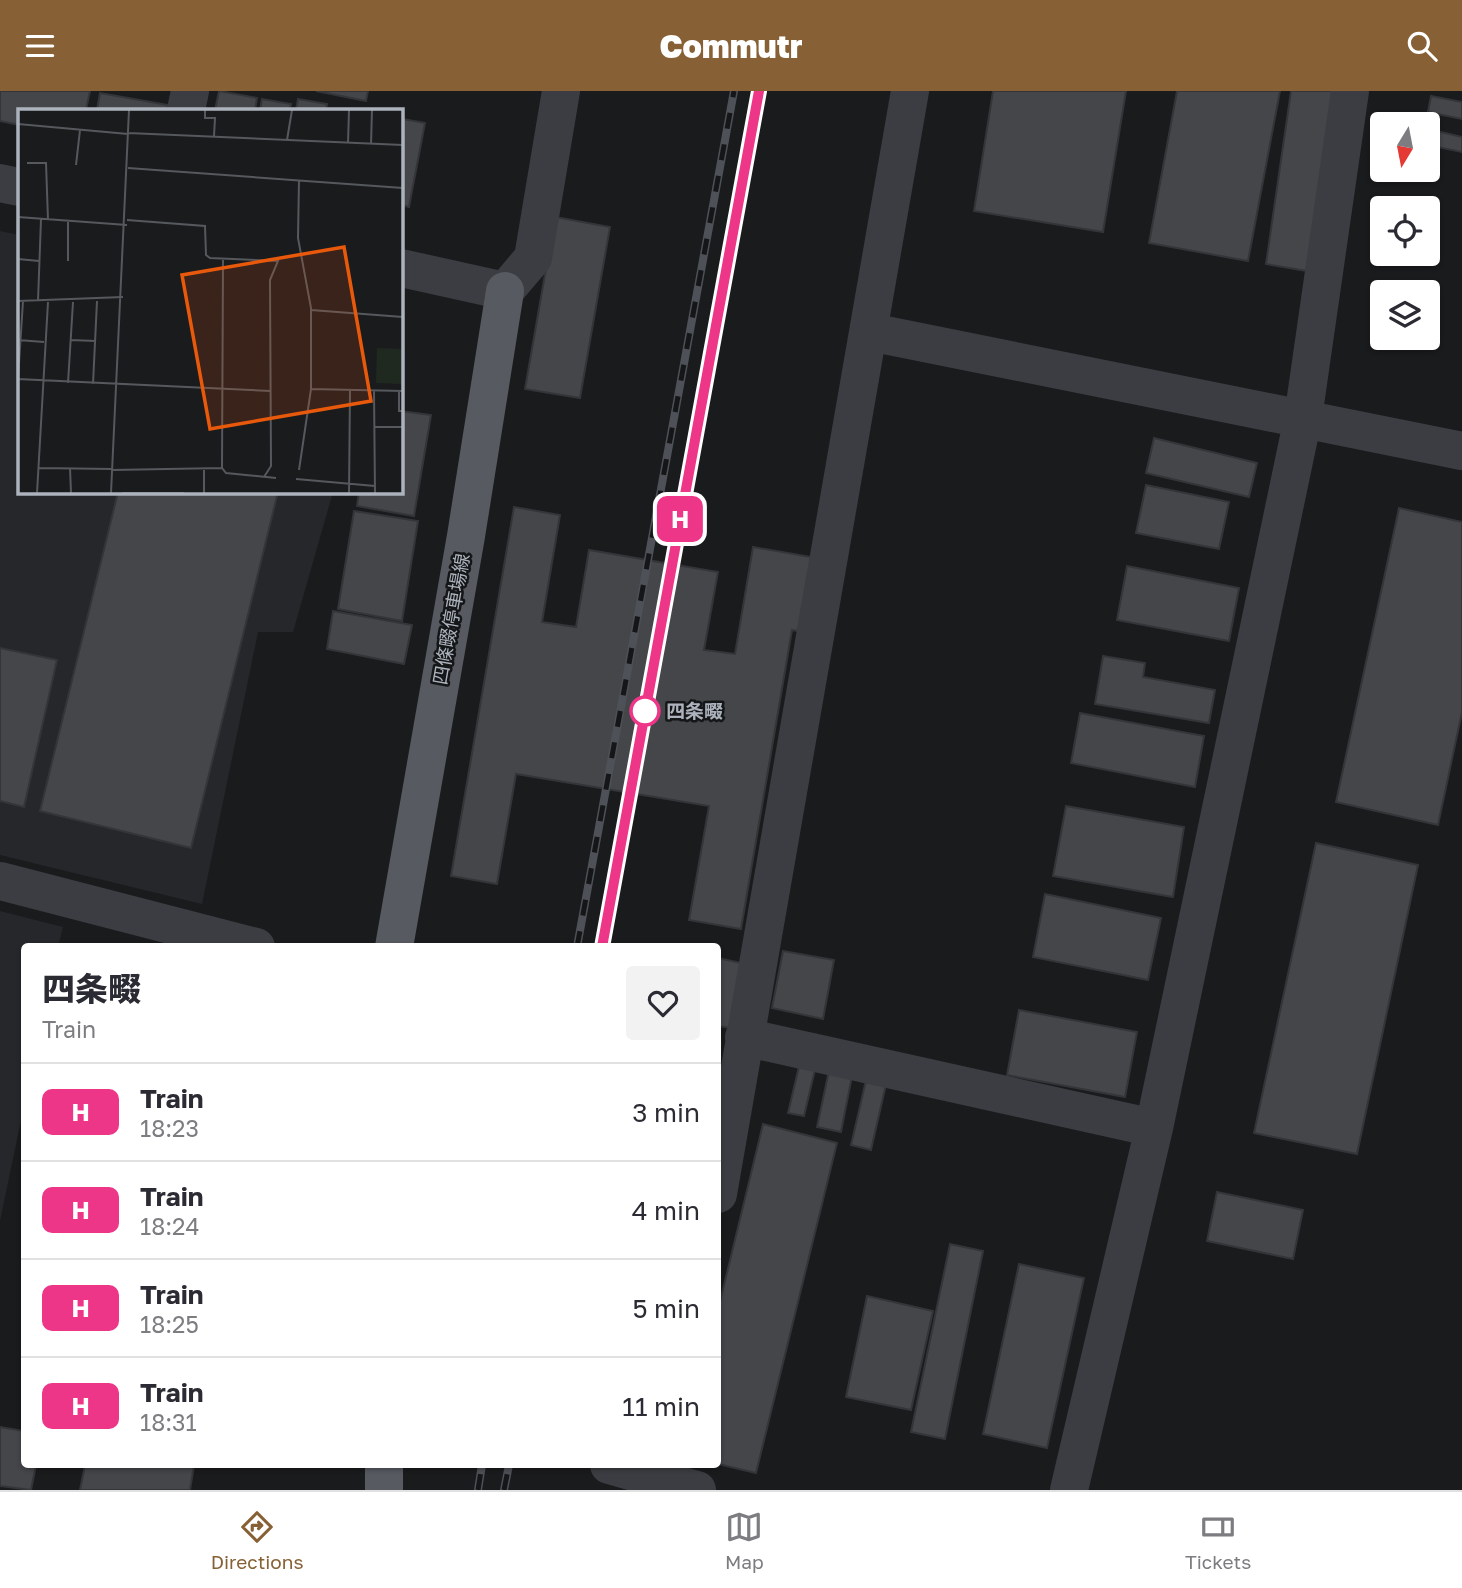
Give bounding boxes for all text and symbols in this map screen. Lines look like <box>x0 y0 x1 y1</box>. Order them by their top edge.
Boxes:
icon: menu <box>21 27 59 65</box>
text: Commutr <box>659 27 803 65</box>
icon: search <box>1403 27 1441 65</box>
inset map <box>18 109 402 493</box>
north arrow <box>1370 112 1440 182</box>
map controls <box>1370 112 1440 350</box>
button: locate <box>1370 196 1440 266</box>
button: layers <box>1370 280 1440 350</box>
line badge: H <box>657 496 703 542</box>
text: H <box>671 504 689 533</box>
street label: 四條畷停車場線 <box>428 551 473 686</box>
marker: 四条畷 <box>630 696 660 726</box>
place label: 四条畷 <box>666 699 723 722</box>
button: heart <box>626 966 700 1040</box>
text: 四条畷 <box>42 969 141 1008</box>
text: Train <box>42 1015 96 1043</box>
text: Train <box>140 1083 204 1114</box>
text: H <box>71 1097 90 1126</box>
text: 3 min <box>632 1097 700 1128</box>
text: 18:23 <box>140 1114 199 1142</box>
text: Train <box>140 1181 204 1212</box>
text: H <box>71 1195 90 1224</box>
text: 4 min <box>632 1195 700 1226</box>
text: 18:24 <box>140 1212 199 1240</box>
text: Train <box>140 1279 204 1310</box>
text: H <box>71 1293 90 1322</box>
text: 5 min <box>632 1293 700 1324</box>
text: 18:25 <box>140 1310 199 1338</box>
text: Train <box>140 1377 204 1408</box>
text: H <box>71 1391 90 1420</box>
text: 11 min <box>622 1391 700 1422</box>
text: 18:31 <box>140 1408 197 1436</box>
tab: Directions <box>211 1508 304 1573</box>
tab: Map <box>725 1508 764 1573</box>
tab: Tickets <box>1185 1508 1251 1573</box>

